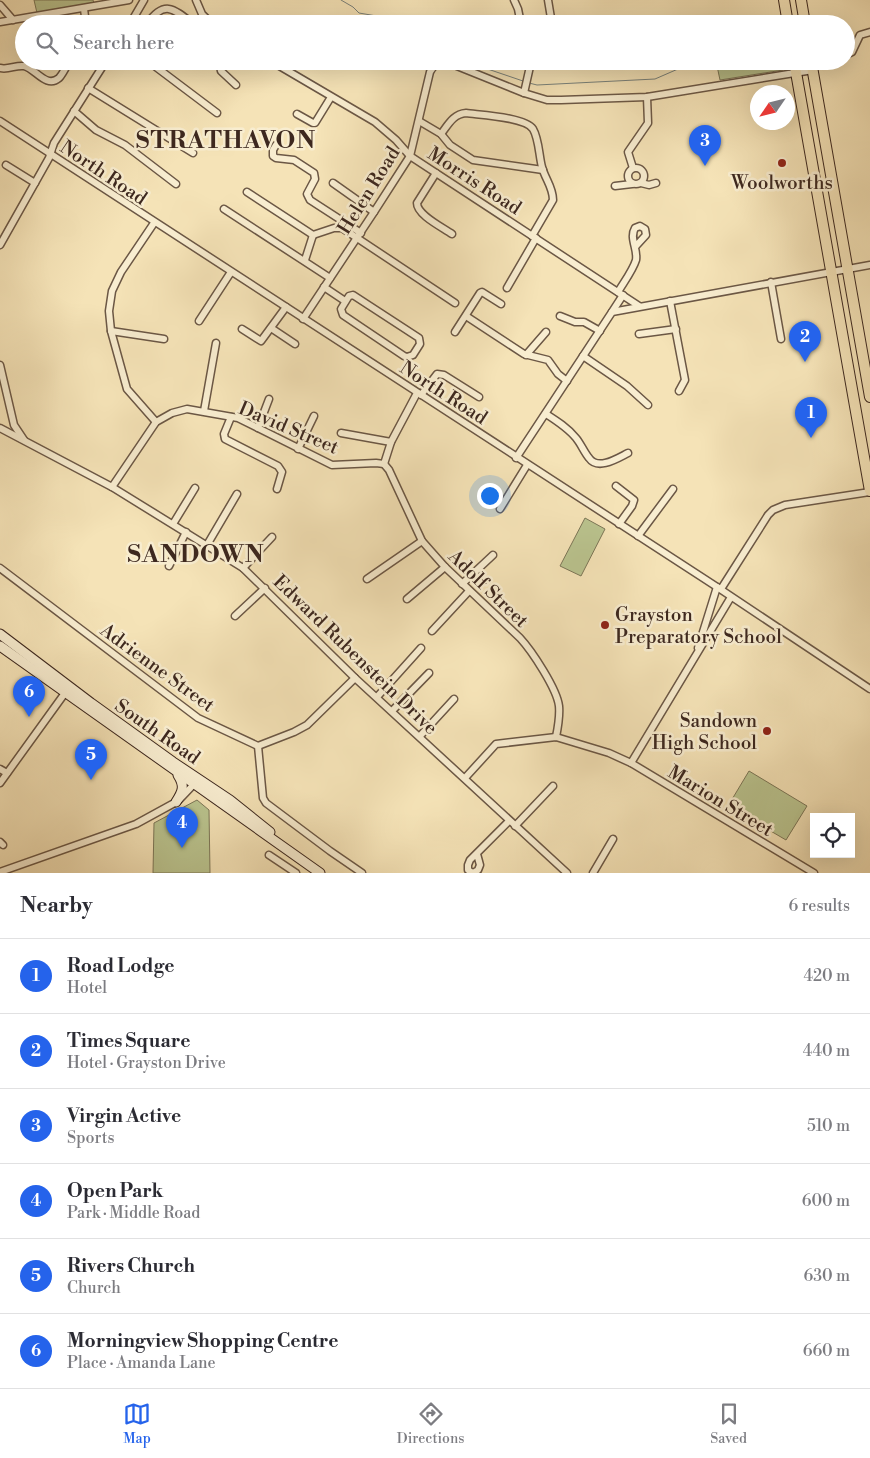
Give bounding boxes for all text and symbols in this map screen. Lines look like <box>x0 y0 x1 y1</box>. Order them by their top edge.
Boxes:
search box <box>15 15 855 70</box>
icon: search <box>33 29 61 57</box>
text: Search here <box>73 31 174 55</box>
north arrow <box>750 85 795 130</box>
pin: 3 <box>689 125 721 166</box>
district label: STRATHAVON <box>136 126 316 156</box>
street label: North Road <box>55 135 152 211</box>
street label: Helen Road <box>332 142 405 239</box>
street label: Morris Road <box>423 142 526 220</box>
marker: Woolworths <box>776 157 788 169</box>
place label: Woolworths <box>730 171 833 195</box>
pin: 2 <box>789 321 821 362</box>
street label: North Road <box>395 356 492 430</box>
street label: David Street <box>235 396 342 460</box>
pin: 1 <box>795 397 827 438</box>
your location <box>477 483 503 509</box>
district label: SANDOWN <box>127 540 265 570</box>
street label: Adolf Street <box>442 544 534 633</box>
street label: Edward Rubenstein Drive <box>268 570 443 740</box>
place label: Grayston Preparatory School <box>615 603 782 649</box>
street label: Adrienne Street <box>95 618 220 718</box>
marker: Grayston Preparatory School <box>599 619 611 631</box>
pin: 6 <box>13 676 45 717</box>
street label: South Road <box>110 694 205 770</box>
place label: Sandown High School <box>652 709 757 755</box>
marker: Sandown High School <box>761 725 773 737</box>
pin: 5 <box>75 739 107 780</box>
street label: Marion Street <box>663 760 778 842</box>
pin: 4 <box>166 807 198 848</box>
map controls <box>810 813 855 858</box>
button: locate <box>810 813 855 858</box>
text: Nearby <box>20 893 93 919</box>
text: 6 results <box>789 896 850 916</box>
text: Road Lodge <box>67 954 174 978</box>
text: 1 <box>32 966 40 986</box>
text: 420 m <box>803 966 850 986</box>
text: Hotel <box>67 978 107 998</box>
text: Times Square <box>67 1029 190 1053</box>
text: 2 <box>31 1041 41 1061</box>
text: 440 m <box>803 1041 850 1061</box>
text: Hotel · Grayston Drive <box>67 1053 226 1073</box>
text: Virgin Active <box>67 1104 181 1128</box>
text: 3 <box>31 1116 41 1136</box>
text: 510 m <box>807 1116 850 1136</box>
text: Sports <box>67 1128 114 1148</box>
text: Open Park <box>67 1179 163 1203</box>
text: 4 <box>31 1191 41 1211</box>
text: 600 m <box>802 1191 850 1211</box>
text: Park · Middle Road <box>67 1203 200 1223</box>
text: Rivers Church <box>67 1254 195 1278</box>
text: 5 <box>31 1266 41 1286</box>
text: 630 m <box>804 1266 850 1286</box>
text: Church <box>67 1278 121 1298</box>
text: Morningview Shopping Centre <box>67 1329 338 1353</box>
text: 6 <box>31 1341 41 1361</box>
text: 660 m <box>803 1341 850 1361</box>
text: Place · Amanda Lane <box>67 1353 216 1373</box>
tab: Map <box>123 1400 151 1448</box>
tab: Directions <box>397 1400 464 1448</box>
tab: Saved <box>710 1400 747 1448</box>

